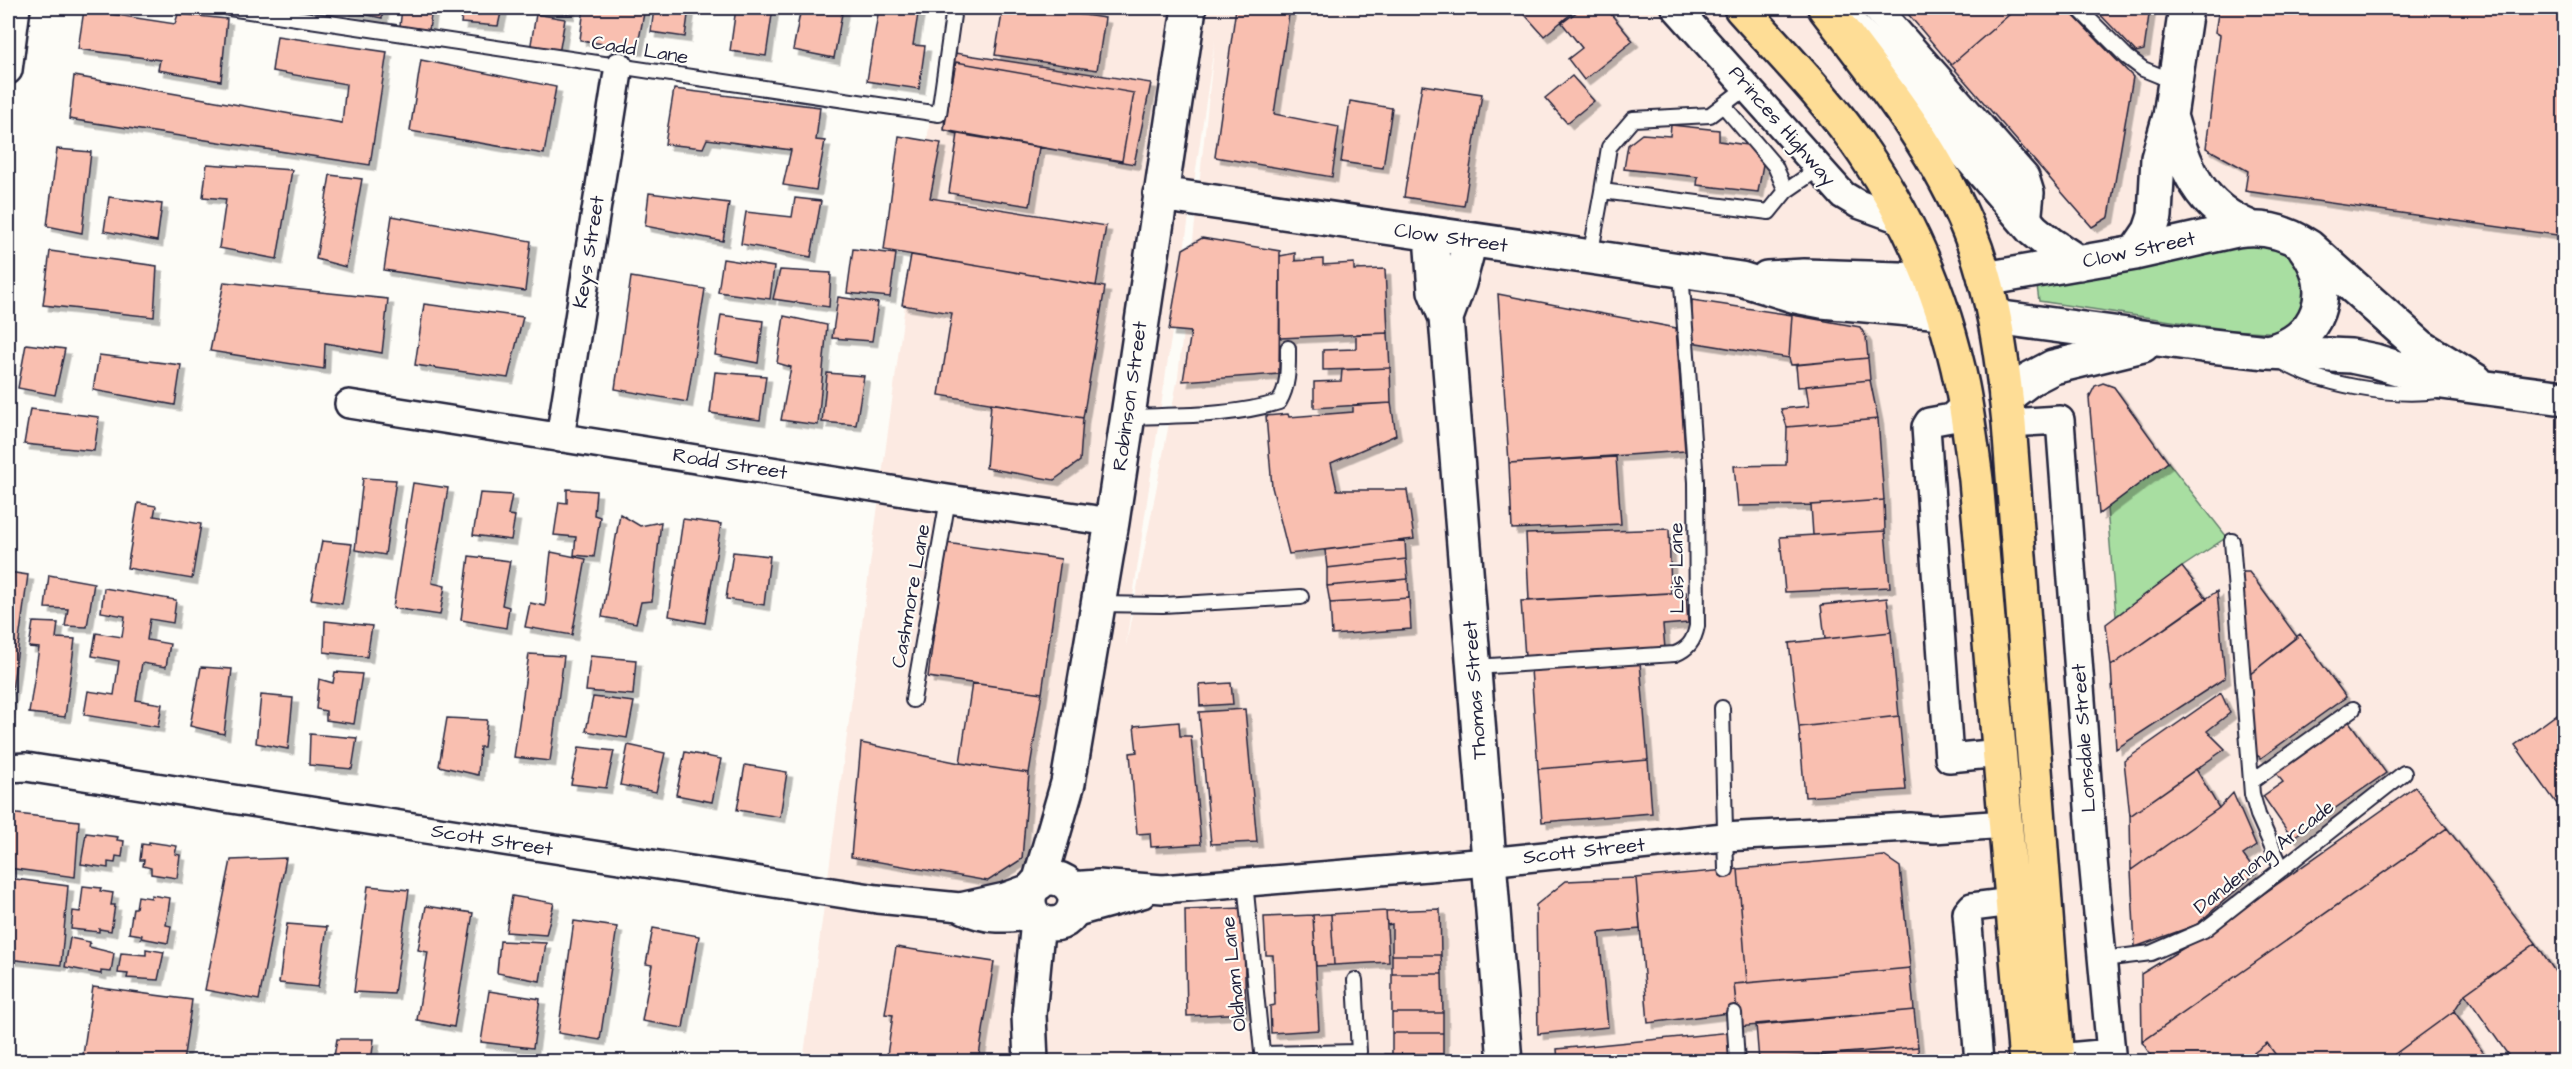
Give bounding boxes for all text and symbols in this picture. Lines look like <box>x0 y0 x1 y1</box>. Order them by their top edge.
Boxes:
street label: Cadd Lane <box>590 29 691 71</box>
street label: Princes Highway <box>1721 60 1842 193</box>
street label: Keys Street <box>566 194 613 310</box>
street label: Clow Street <box>1392 216 1510 260</box>
street label: Clow Street <box>2080 224 2198 276</box>
street label: Robinson Street <box>1106 319 1154 473</box>
street label: Rodd Street <box>671 441 789 487</box>
street label: Cashmore Lane <box>885 522 937 670</box>
street label: Lois Lane <box>1662 522 1692 614</box>
street label: Thomas Street <box>1456 620 1494 760</box>
street label: Lonsdale Street <box>2065 663 2103 813</box>
street label: Dandenong Arcade <box>2188 793 2341 922</box>
street label: Scott Street <box>429 817 555 863</box>
street label: Scott Street <box>1522 831 1646 871</box>
street label: Oldham Lane <box>1214 915 1254 1033</box>

